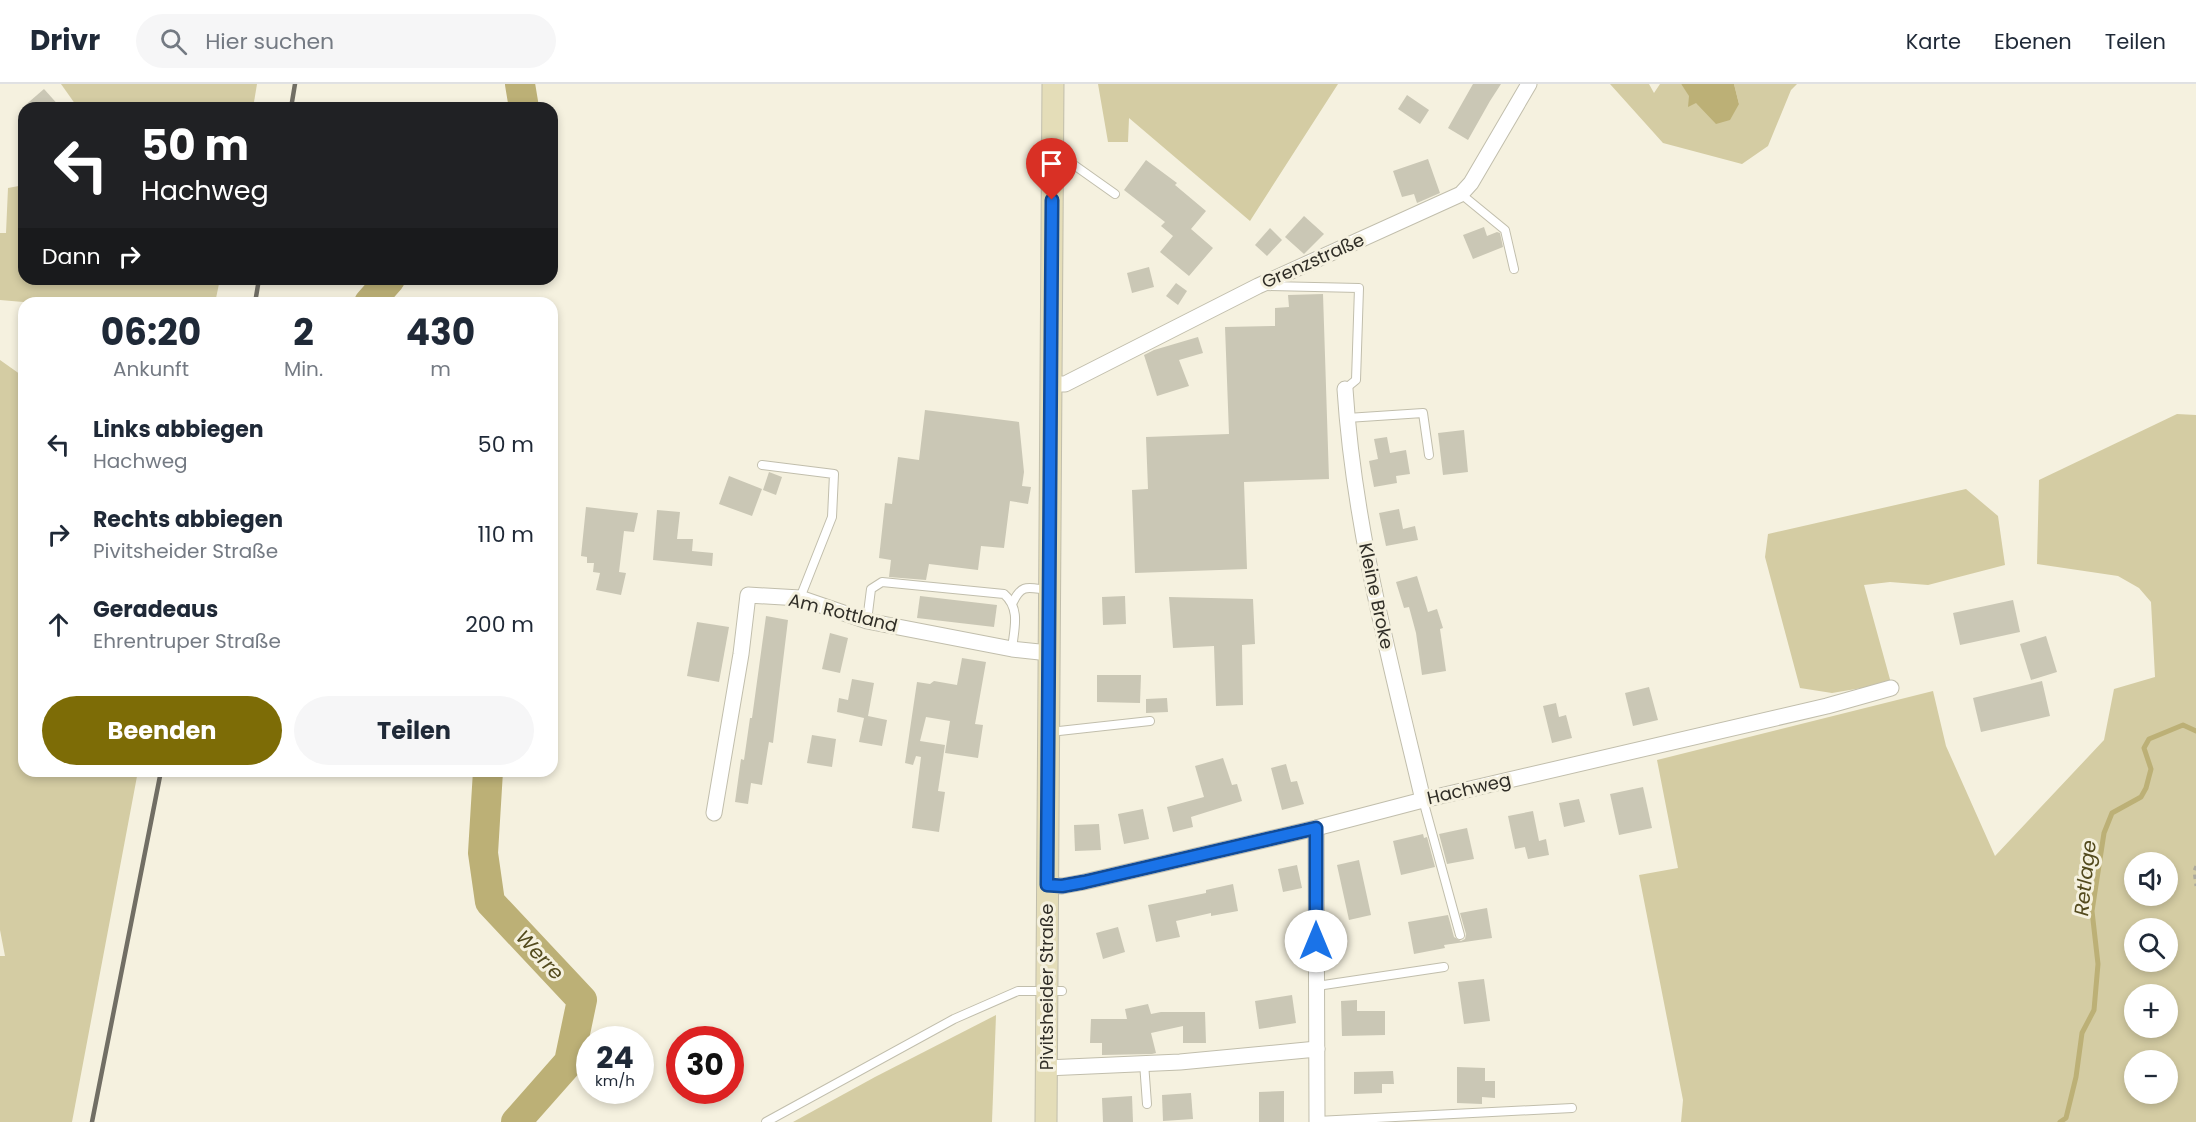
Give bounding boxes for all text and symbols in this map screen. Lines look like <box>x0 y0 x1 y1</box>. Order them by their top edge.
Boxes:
search box <box>136 14 556 68</box>
text: Drivr <box>30 21 100 60</box>
icon: search <box>157 25 190 58</box>
text: Hier suchen <box>205 26 334 57</box>
text: Karte <box>1906 27 1961 56</box>
text: Ebenen <box>1994 27 2072 56</box>
text: Teilen <box>2105 27 2166 56</box>
text: 50 m <box>141 116 249 175</box>
icon: left <box>42 126 120 204</box>
pin <box>1026 138 1077 200</box>
icon: arrive <box>1035 147 1068 180</box>
text: Hachweg <box>141 172 269 209</box>
street label: Grenzstraße <box>1258 227 1368 294</box>
icon: right <box>113 240 146 273</box>
text: Dann <box>42 241 101 272</box>
text: 06:20 <box>101 307 201 358</box>
text: 2 <box>293 307 314 358</box>
text: 430 <box>406 307 475 358</box>
text: Ankunft <box>113 355 189 383</box>
text: Min. <box>284 355 323 383</box>
text: m <box>430 355 451 383</box>
text: Links abbiegen <box>93 414 264 445</box>
icon: left <box>42 428 75 461</box>
text: 50 m <box>478 429 534 460</box>
text: Hachweg <box>93 447 188 475</box>
text: Rechts abbiegen <box>93 504 283 535</box>
icon: right <box>42 518 75 551</box>
text: 110 m <box>478 519 534 550</box>
text: Pivitsheider Straße <box>93 537 278 565</box>
street label: Kleine Broke <box>1353 540 1400 651</box>
street label: Am Rottland <box>786 587 900 638</box>
text: Geradeaus <box>93 594 218 625</box>
icon: ahead <box>42 608 75 641</box>
text: 200 m <box>465 609 534 640</box>
text: Ehrentruper Straße <box>93 627 281 655</box>
button: Beenden <box>42 696 282 765</box>
button: Teilen <box>294 696 534 765</box>
street label: Hachweg <box>1425 767 1513 810</box>
water label: Retlage <box>2067 839 2103 917</box>
map controls <box>2124 852 2178 1104</box>
button: sound <box>2124 852 2178 906</box>
street label: Pivitsheider Straße <box>1034 904 1059 1070</box>
position arrow <box>1284 909 1348 973</box>
button: search <box>2124 918 2178 972</box>
water label: Werre <box>510 924 570 986</box>
button: + <box>2124 984 2178 1038</box>
speed limit sign: 30 <box>666 1026 744 1104</box>
text: 24 <box>596 1036 634 1079</box>
button: − <box>2124 1050 2178 1104</box>
text: km/h <box>595 1070 635 1091</box>

